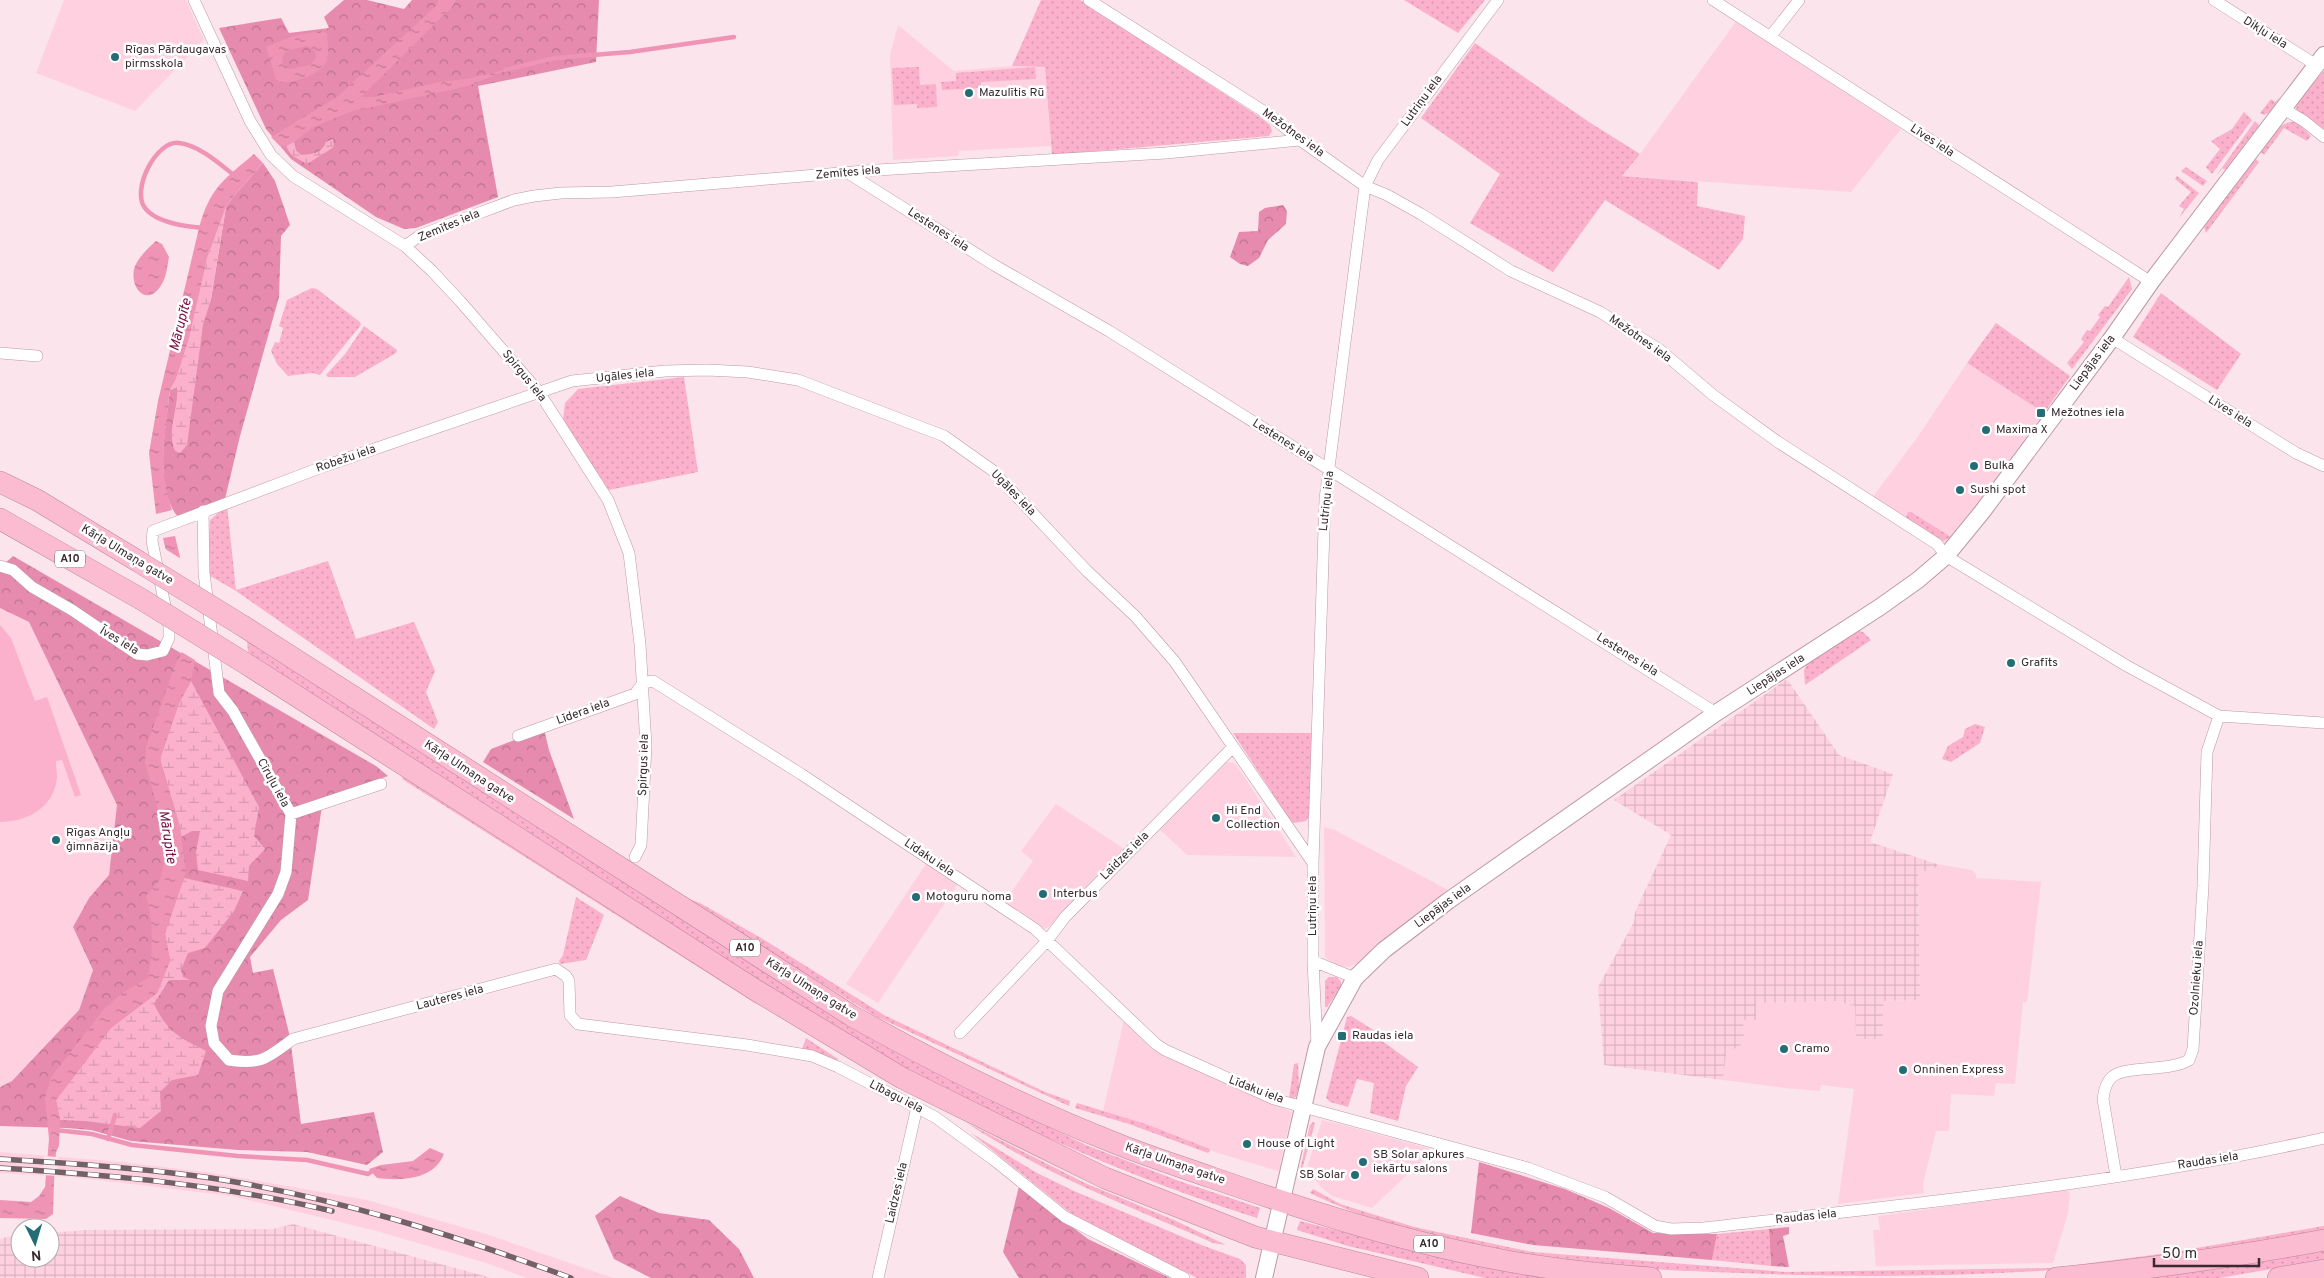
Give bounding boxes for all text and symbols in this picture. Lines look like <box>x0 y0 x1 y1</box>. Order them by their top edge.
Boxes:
street label: Dikļu iela <box>2240 13 2290 53</box>
place label: Rīgas Pārdaugavas pirmsskola <box>125 42 226 72</box>
marker: Rīgas Pārdaugavas pirmsskola <box>109 51 121 63</box>
street label: Lutriņu iela <box>1398 72 1446 130</box>
place label: Mazulītis Rū <box>979 85 1044 101</box>
marker: Mazulītis Rū <box>963 87 975 99</box>
street label: Mežotnes iela <box>1259 105 1327 161</box>
street label: Līves iela <box>1907 121 1957 161</box>
street label: Zemītes iela <box>815 162 881 184</box>
street label: Lestenes iela <box>904 204 972 256</box>
street label: Zemītes iela <box>416 206 482 246</box>
water label: Mārupīte <box>166 296 196 353</box>
street label: Mežotnes iela <box>1605 311 1675 367</box>
street label: Liepājas iela <box>2067 332 2119 394</box>
street label: Spirgus iela <box>498 347 550 405</box>
street label: Ugāles iela <box>595 365 655 387</box>
street label: Līves iela <box>2205 392 2255 432</box>
place label: Mežotnes iela <box>2051 405 2124 421</box>
marker: Mežotnes iela <box>2035 407 2047 419</box>
street label: Lestenes iela <box>1249 416 1317 466</box>
place label: Maxima X <box>1996 422 2048 438</box>
marker: Maxima X <box>1980 424 1992 436</box>
street label: Robežu iela <box>314 441 378 477</box>
place label: Bulka <box>1984 458 2014 474</box>
marker: Bulka <box>1968 460 1980 472</box>
street label: Ugāles iela <box>987 466 1039 520</box>
street label: Lutriņu iela <box>1316 470 1338 532</box>
place label: Sushi spot <box>1970 482 2026 498</box>
marker: Sushi spot <box>1954 484 1966 496</box>
street label: Kārļa Ulmaņa gatve <box>78 521 176 589</box>
road number: A10 <box>55 550 85 568</box>
street label: Īves iela <box>95 622 142 659</box>
street label: Lestenes iela <box>1593 630 1661 680</box>
street label: Liepājas iela <box>1744 650 1808 700</box>
place label: Grafīts <box>2021 655 2058 671</box>
marker: Grafīts <box>2005 657 2017 669</box>
street label: Līdera iela <box>554 695 612 729</box>
street label: Spirgus iela <box>635 734 653 796</box>
street label: Kārļa Ulmaņa gatve <box>421 737 517 807</box>
street label: Cīruļu iela <box>253 756 293 810</box>
place label: Hi End Collection <box>1226 803 1280 833</box>
water label: Mārupīte <box>154 809 180 866</box>
marker: Hi End Collection <box>1210 812 1222 824</box>
place label: Rīgas Angļu ģimnāzija <box>66 825 130 855</box>
street label: Laidzes iela <box>1097 828 1153 884</box>
marker: Rīgas Angļu ģimnāzija <box>50 834 62 846</box>
street label: Līdaku iela <box>901 835 957 881</box>
street label: Lutriņu iela <box>1305 876 1321 936</box>
street label: Liepājas iela <box>1412 880 1474 932</box>
place label: Interbus <box>1053 886 1098 902</box>
marker: Interbus <box>1037 888 1049 900</box>
place label: Motoguru noma <box>926 889 1011 905</box>
marker: Motoguru noma <box>910 891 922 903</box>
road number: A10 <box>730 940 760 956</box>
street label: Ozolnieku iela <box>2186 940 2208 1016</box>
street label: Kārļa Ulmaņa gatve <box>762 954 860 1024</box>
street label: Lauteres iela <box>415 981 485 1015</box>
place label: Raudas iela <box>1352 1028 1413 1044</box>
marker: Raudas iela <box>1336 1030 1348 1042</box>
place label: Cramo <box>1794 1041 1830 1057</box>
marker: Cramo <box>1778 1043 1790 1055</box>
place label: Onninen Express <box>1913 1062 2004 1078</box>
marker: Onninen Express <box>1897 1064 1909 1076</box>
street label: Līdaku iela <box>1226 1072 1286 1108</box>
street label: Lībagu iela <box>866 1077 926 1117</box>
place label: House of Light <box>1257 1136 1335 1152</box>
marker: House of Light <box>1241 1138 1253 1150</box>
street label: Kārļa Ulmaņa gatve <box>1123 1139 1227 1189</box>
place label: SB Solar apkures iekārtu salons <box>1373 1147 1464 1177</box>
street label: Raudas iela <box>2176 1148 2240 1174</box>
marker: SB Solar apkures iekārtu salons <box>1357 1156 1369 1168</box>
street label: Laidzes iela <box>882 1161 912 1225</box>
place label: SB Solar <box>1299 1167 1345 1183</box>
marker: SB Solar <box>1349 1169 1361 1181</box>
street label: Raudas iela <box>1775 1206 1837 1228</box>
north arrow <box>10 1218 60 1268</box>
road number: A10 <box>1414 1236 1444 1252</box>
scale bar <box>2154 1236 2259 1268</box>
text: 50 m <box>2162 1245 2197 1264</box>
text: N <box>30 1246 42 1263</box>

